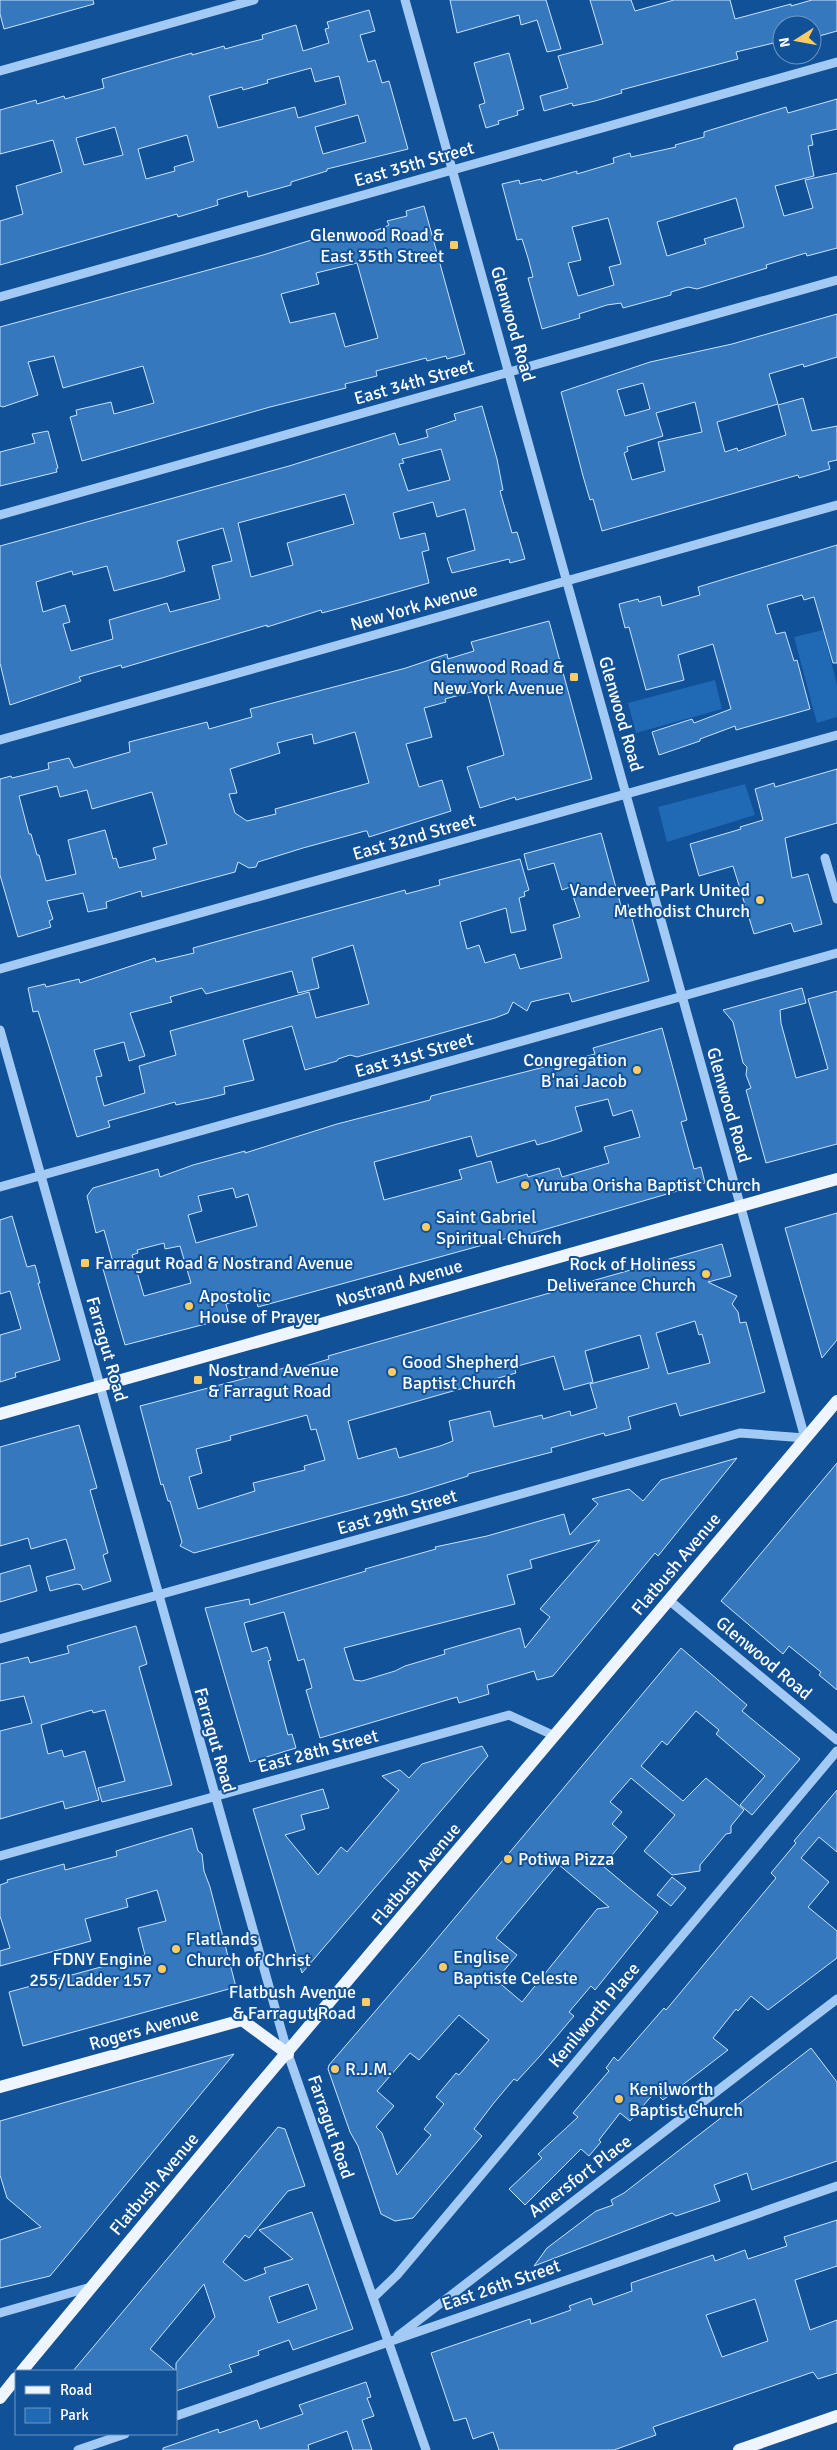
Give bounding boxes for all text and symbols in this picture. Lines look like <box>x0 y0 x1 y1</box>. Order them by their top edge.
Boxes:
north arrow <box>772 15 822 65</box>
text: N <box>775 36 794 49</box>
street label: East 35th Street <box>352 136 476 192</box>
place label: Glenwood Road & East 35th Street <box>310 224 444 267</box>
marker: Glenwood Road & East 35th Street <box>448 239 460 251</box>
street label: Glenwood Road <box>486 264 540 384</box>
street label: East 34th Street <box>352 354 476 410</box>
street label: New York Avenue <box>348 578 480 636</box>
street label: Glenwood Road <box>594 654 648 774</box>
place label: Glenwood Road & New York Avenue <box>430 656 564 699</box>
marker: Glenwood Road & New York Avenue <box>568 671 580 683</box>
street label: East 32nd Street <box>350 809 478 865</box>
place label: Vanderveer Park United Methodist Church <box>569 879 750 922</box>
marker: Vanderveer Park United Methodist Church <box>754 894 766 906</box>
street label: East 31st Street <box>352 1028 476 1082</box>
street label: Glenwood Road <box>702 1045 756 1165</box>
place label: Congregation B'nai Jacob <box>523 1049 627 1092</box>
marker: Congregation B'nai Jacob <box>631 1064 643 1076</box>
place label: Yuruba Orisha Baptist Church <box>535 1174 761 1196</box>
marker: Yuruba Orisha Baptist Church <box>519 1179 531 1191</box>
place label: Saint Gabriel Spiritual Church <box>436 1206 562 1249</box>
marker: Saint Gabriel Spiritual Church <box>420 1221 432 1233</box>
place label: Farragut Road & Nostrand Avenue <box>95 1252 353 1274</box>
place label: Rock of Holiness Deliverance Church <box>547 1253 696 1296</box>
street label: Nostrand Avenue <box>333 1254 465 1312</box>
marker: Farragut Road & Nostrand Avenue <box>79 1257 91 1269</box>
marker: Rock of Holiness Deliverance Church <box>700 1268 712 1280</box>
place label: Apostolic House of Prayer <box>199 1285 320 1328</box>
street label: Farragut Road <box>82 1294 132 1404</box>
marker: Apostolic House of Prayer <box>183 1300 195 1312</box>
place label: Good Shepherd Baptist Church <box>402 1351 519 1394</box>
place label: Nostrand Avenue & Farragut Road <box>208 1359 339 1402</box>
marker: Good Shepherd Baptist Church <box>386 1366 398 1378</box>
marker: Nostrand Avenue & Farragut Road <box>192 1374 204 1386</box>
street label: East 29th Street <box>335 1484 459 1540</box>
street label: Flatbush Avenue <box>627 1508 725 1620</box>
street label: Glenwood Road <box>711 1611 817 1705</box>
street label: Farragut Road <box>190 1685 240 1795</box>
street label: East 28th Street <box>255 1724 381 1778</box>
street label: Flatbush Avenue <box>367 1818 465 1930</box>
place label: Potiwa Pizza <box>518 1848 614 1870</box>
marker: Potiwa Pizza <box>502 1853 514 1865</box>
place label: Flatlands Church of Christ <box>186 1928 311 1971</box>
marker: Flatlands Church of Christ <box>170 1943 182 1955</box>
place label: Englise Baptiste Celeste <box>453 1946 578 1989</box>
place label: FDNY Engine 255/Ladder 157 <box>29 1948 152 1991</box>
street label: Kenilworth Place <box>544 1958 644 2072</box>
marker: Englise Baptiste Celeste <box>437 1961 449 1973</box>
marker: FDNY Engine 255/Ladder 157 <box>156 1963 168 1975</box>
place label: Flatbush Avenue & Farragut Road <box>229 1981 356 2024</box>
marker: Flatbush Avenue & Farragut Road <box>360 1996 372 2008</box>
street label: Rogers Avenue <box>87 2003 201 2055</box>
place label: R.J.M. <box>345 2058 392 2080</box>
marker: R.J.M. <box>329 2063 341 2075</box>
street label: Farragut Road <box>303 2072 359 2182</box>
place label: Kenilworth Baptist Church <box>629 2078 743 2121</box>
marker: Kenilworth Baptist Church <box>613 2093 625 2105</box>
street label: Flatbush Avenue <box>105 2128 203 2240</box>
street label: Amersfort Place <box>524 2130 636 2222</box>
street label: East 26th Street <box>439 2254 563 2316</box>
legend <box>15 2370 178 2435</box>
text: Road <box>60 2381 92 2399</box>
text: Park <box>60 2406 89 2424</box>

